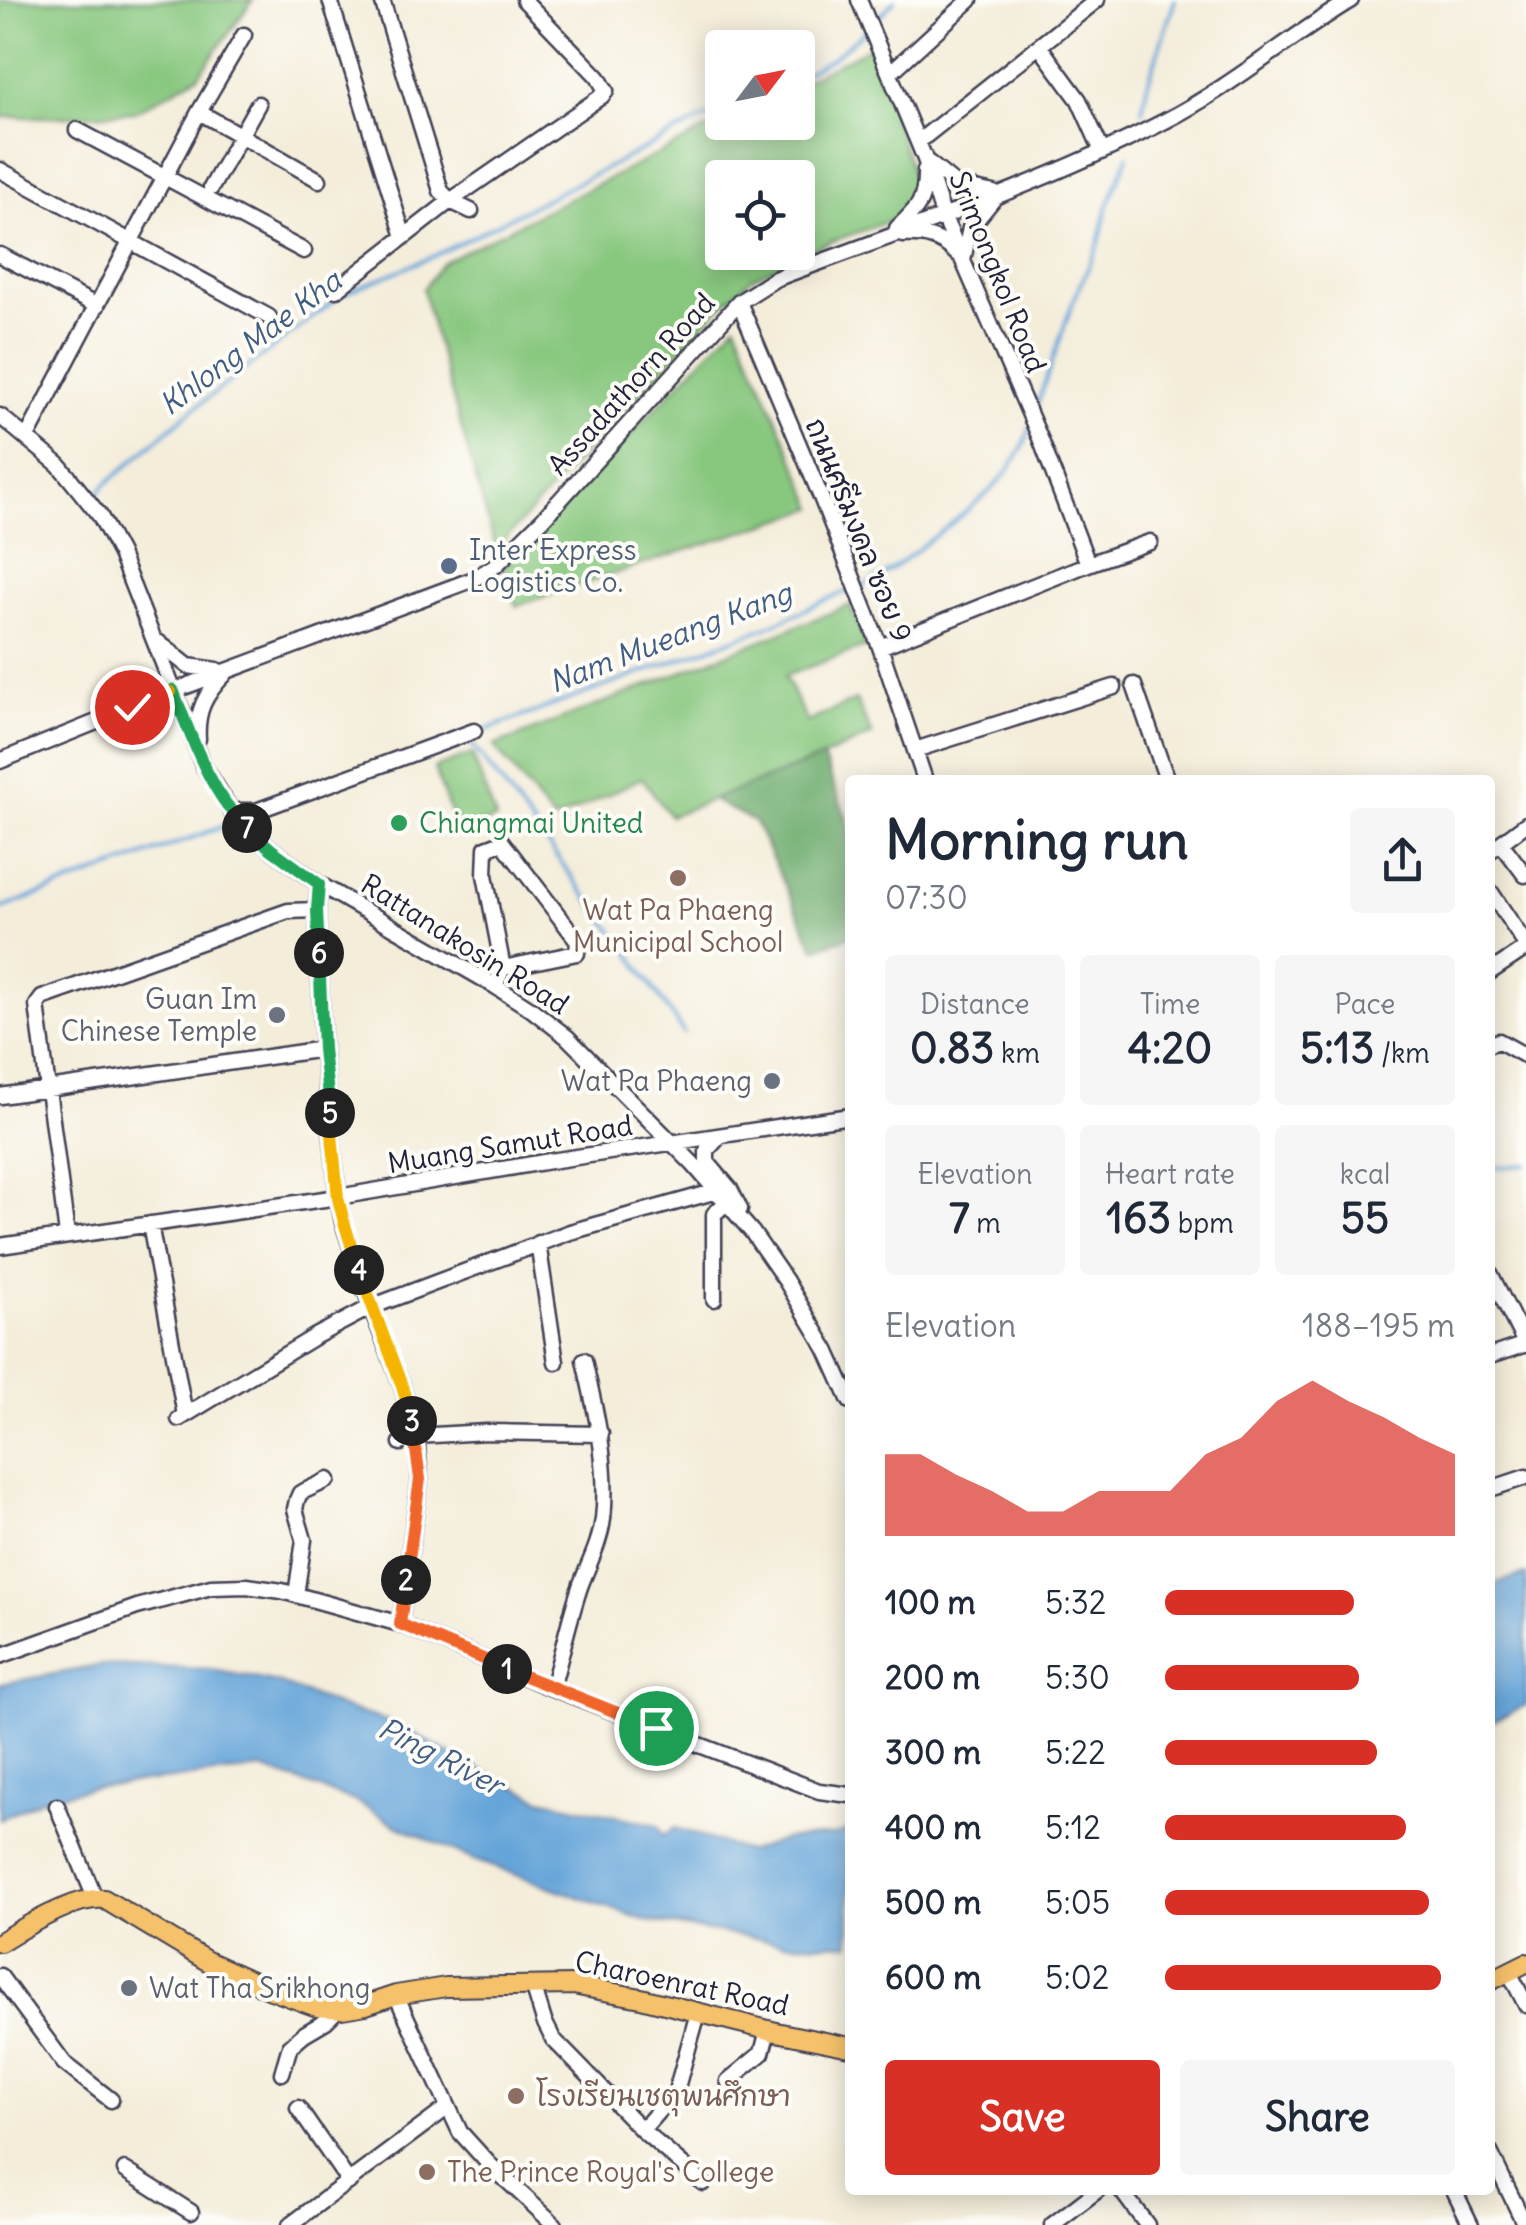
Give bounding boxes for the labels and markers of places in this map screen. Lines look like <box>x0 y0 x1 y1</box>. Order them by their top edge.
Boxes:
place label: Inter Express Logistics Co. <box>469 532 636 600</box>
marker: Inter Express Logistics Co. <box>438 555 460 577</box>
pin <box>90 665 175 750</box>
pin: 7 <box>222 803 272 853</box>
place label: Chiangmai United <box>419 805 643 841</box>
marker: Chiangmai United <box>388 812 410 834</box>
marker: Wat Pa Phaeng Municipal School <box>667 867 689 889</box>
place label: Wat Pa Phaeng Municipal School <box>573 892 783 960</box>
pin: 6 <box>294 928 344 978</box>
place label: Guan Im Chinese Temple <box>61 981 257 1049</box>
marker: Guan Im Chinese Temple <box>266 1004 288 1026</box>
place label: Wat Pa Phaeng <box>561 1063 752 1099</box>
marker: Wat Pa Phaeng <box>761 1070 783 1092</box>
pin: 5 <box>305 1088 355 1138</box>
pin: 4 <box>334 1245 384 1295</box>
pin: 3 <box>387 1396 437 1446</box>
pin: 2 <box>381 1555 431 1605</box>
pin: 1 <box>482 1644 532 1694</box>
pin <box>614 1686 699 1771</box>
place label: Wat Tha Srikhong <box>149 1970 370 2006</box>
marker: Wat Tha Srikhong <box>118 1977 140 1999</box>
place label: โรงเรียนเชตุพนศึกษา <box>536 2077 791 2117</box>
marker: โรงเรียนเชตุพนศึกษา <box>505 2085 527 2107</box>
place label: The Prince Royal's College <box>447 2154 774 2190</box>
marker: The Prince Royal's College <box>416 2161 438 2183</box>

